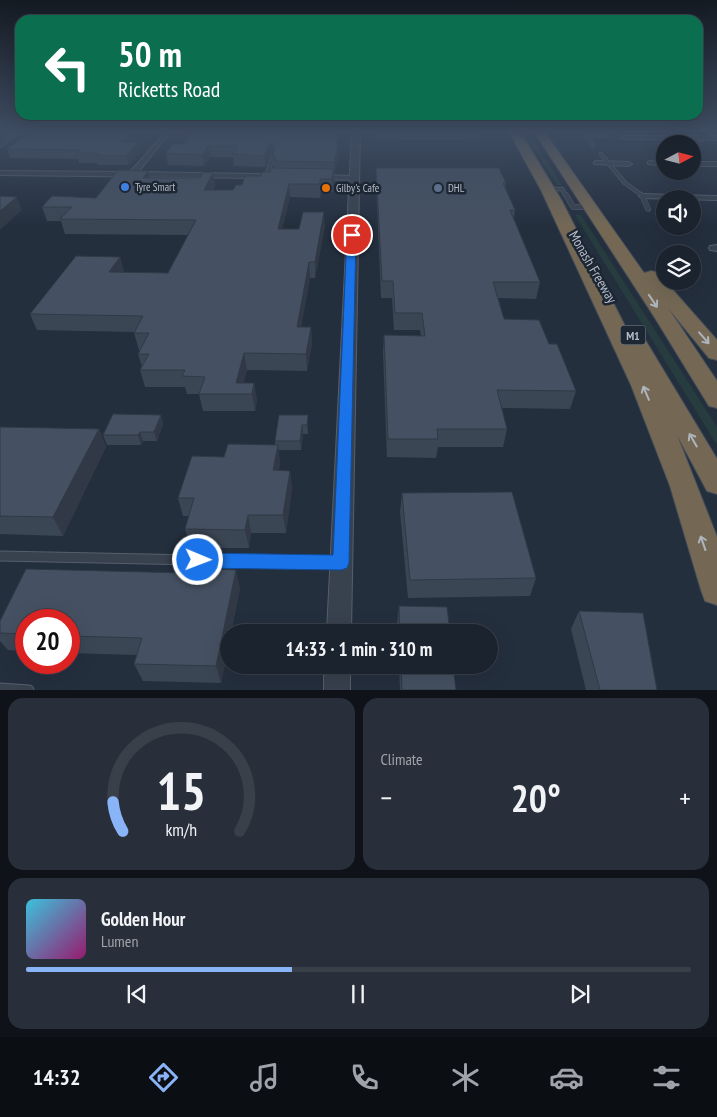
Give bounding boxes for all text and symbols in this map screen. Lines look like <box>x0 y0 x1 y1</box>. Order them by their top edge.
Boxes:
text: 50 m <box>118 31 182 77</box>
icon: left <box>35 35 100 100</box>
text: Ricketts Road <box>118 75 220 103</box>
north arrow <box>656 135 701 180</box>
map controls <box>656 135 701 290</box>
place label: Tyre Smart <box>135 180 175 194</box>
marker: Tyre Smart <box>119 181 131 193</box>
place label: Gilby's Cafe <box>336 181 380 195</box>
place label: DHL <box>448 181 465 195</box>
marker: Gilby's Cafe <box>320 182 332 194</box>
marker: DHL <box>432 182 444 194</box>
button: sound <box>656 190 701 235</box>
pin <box>331 214 373 256</box>
icon: arrive <box>338 221 366 249</box>
street label: Monash Freeway <box>565 228 621 307</box>
button: layers <box>656 245 701 290</box>
one-way arrow <box>648 294 658 308</box>
road number: M1 <box>620 326 646 344</box>
one-way arrow <box>698 331 709 344</box>
one-way arrow <box>640 386 649 401</box>
one-way arrow <box>688 433 698 448</box>
position arrow <box>171 533 223 585</box>
one-way arrow <box>698 535 708 551</box>
speed limit sign: 20 <box>15 609 80 674</box>
text: 14:33 · 1 min · 310 m <box>286 637 432 661</box>
text: Climate <box>381 749 423 769</box>
text: 15 <box>156 757 206 824</box>
text: 20° <box>511 773 561 822</box>
text: − <box>381 779 392 816</box>
text: + <box>679 779 691 816</box>
text: km/h <box>165 818 197 841</box>
text: Golden Hour <box>101 907 185 931</box>
text: Lumen <box>101 931 138 951</box>
icon: previous <box>123 980 151 1008</box>
icon: pause <box>344 980 372 1008</box>
icon: next <box>566 980 594 1008</box>
icon: directions <box>146 1060 181 1095</box>
icon: music <box>247 1060 282 1095</box>
icon: phone <box>347 1060 382 1095</box>
icon: climate <box>448 1060 483 1095</box>
icon: car <box>549 1060 584 1095</box>
icon: filters <box>649 1060 684 1095</box>
text: 14:32 <box>33 1063 80 1091</box>

